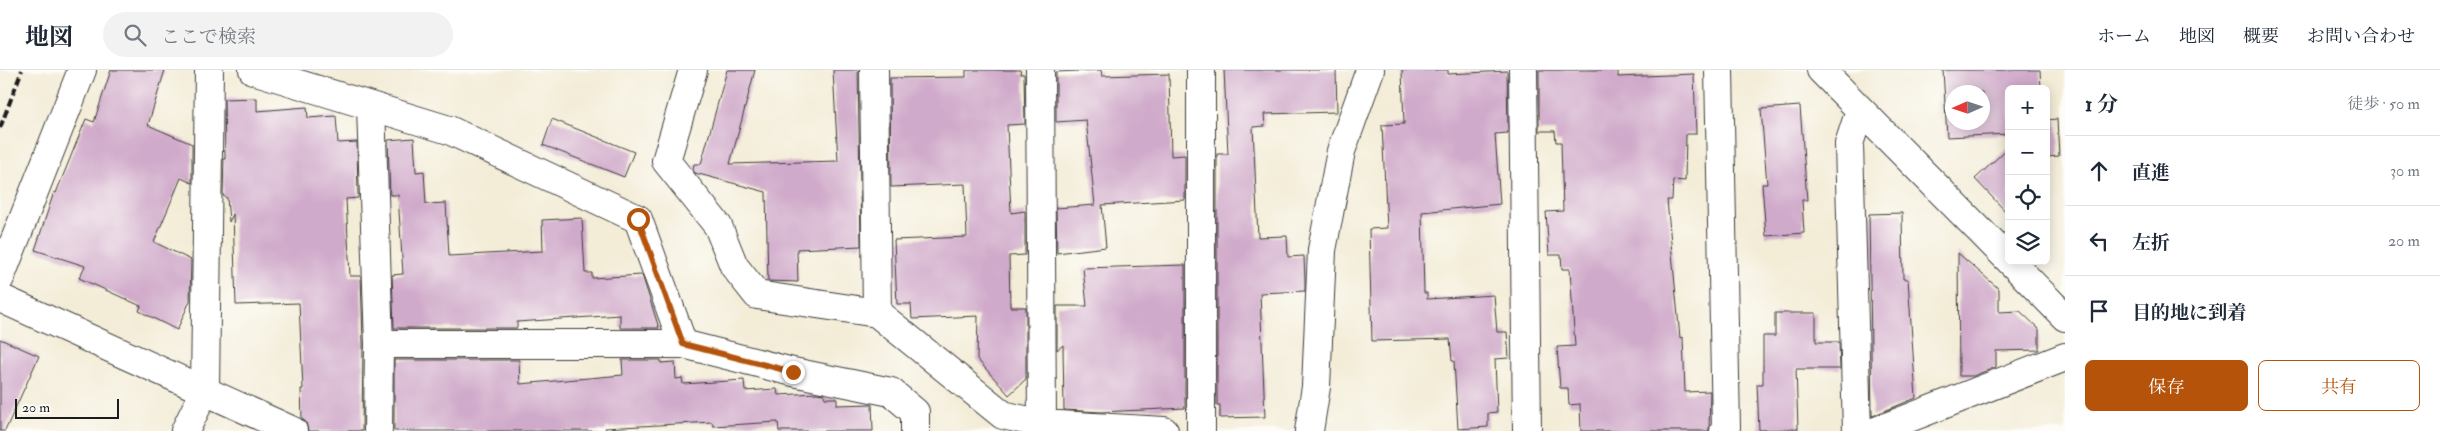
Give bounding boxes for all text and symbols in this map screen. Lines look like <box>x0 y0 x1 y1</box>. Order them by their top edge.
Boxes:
search box <box>103 12 453 57</box>
icon: search <box>121 21 149 49</box>
text: 地図 <box>25 22 73 53</box>
text: ここで検索 <box>161 25 256 49</box>
text: ホーム <box>2097 25 2151 48</box>
text: 地図 <box>2179 25 2215 48</box>
text: 概要 <box>2243 25 2279 48</box>
text: お問い合わせ <box>2307 25 2415 48</box>
north arrow <box>1945 85 1990 130</box>
map controls <box>2005 85 2050 265</box>
button: + <box>2005 85 2050 130</box>
text: 1 分 <box>2085 91 2118 118</box>
text: 徒歩 · 50 m <box>2347 94 2420 114</box>
button: − <box>2005 130 2050 175</box>
icon: ahead <box>2085 157 2113 185</box>
text: 直進 <box>2132 161 2170 185</box>
text: 30 m <box>2390 161 2420 181</box>
button: locate <box>2005 175 2050 220</box>
route start <box>627 208 650 231</box>
button: layers <box>2005 220 2050 265</box>
icon: left <box>2085 227 2113 255</box>
text: 左折 <box>2132 231 2170 255</box>
text: 20 m <box>2388 231 2420 251</box>
icon: arrive <box>2085 297 2113 325</box>
text: 目的地に到着 <box>2132 301 2246 325</box>
button: 保存 <box>2085 360 2248 411</box>
button: 共有 <box>2258 360 2420 411</box>
route end <box>782 361 805 384</box>
scale bar <box>15 396 119 419</box>
text: 20 m <box>22 399 50 416</box>

